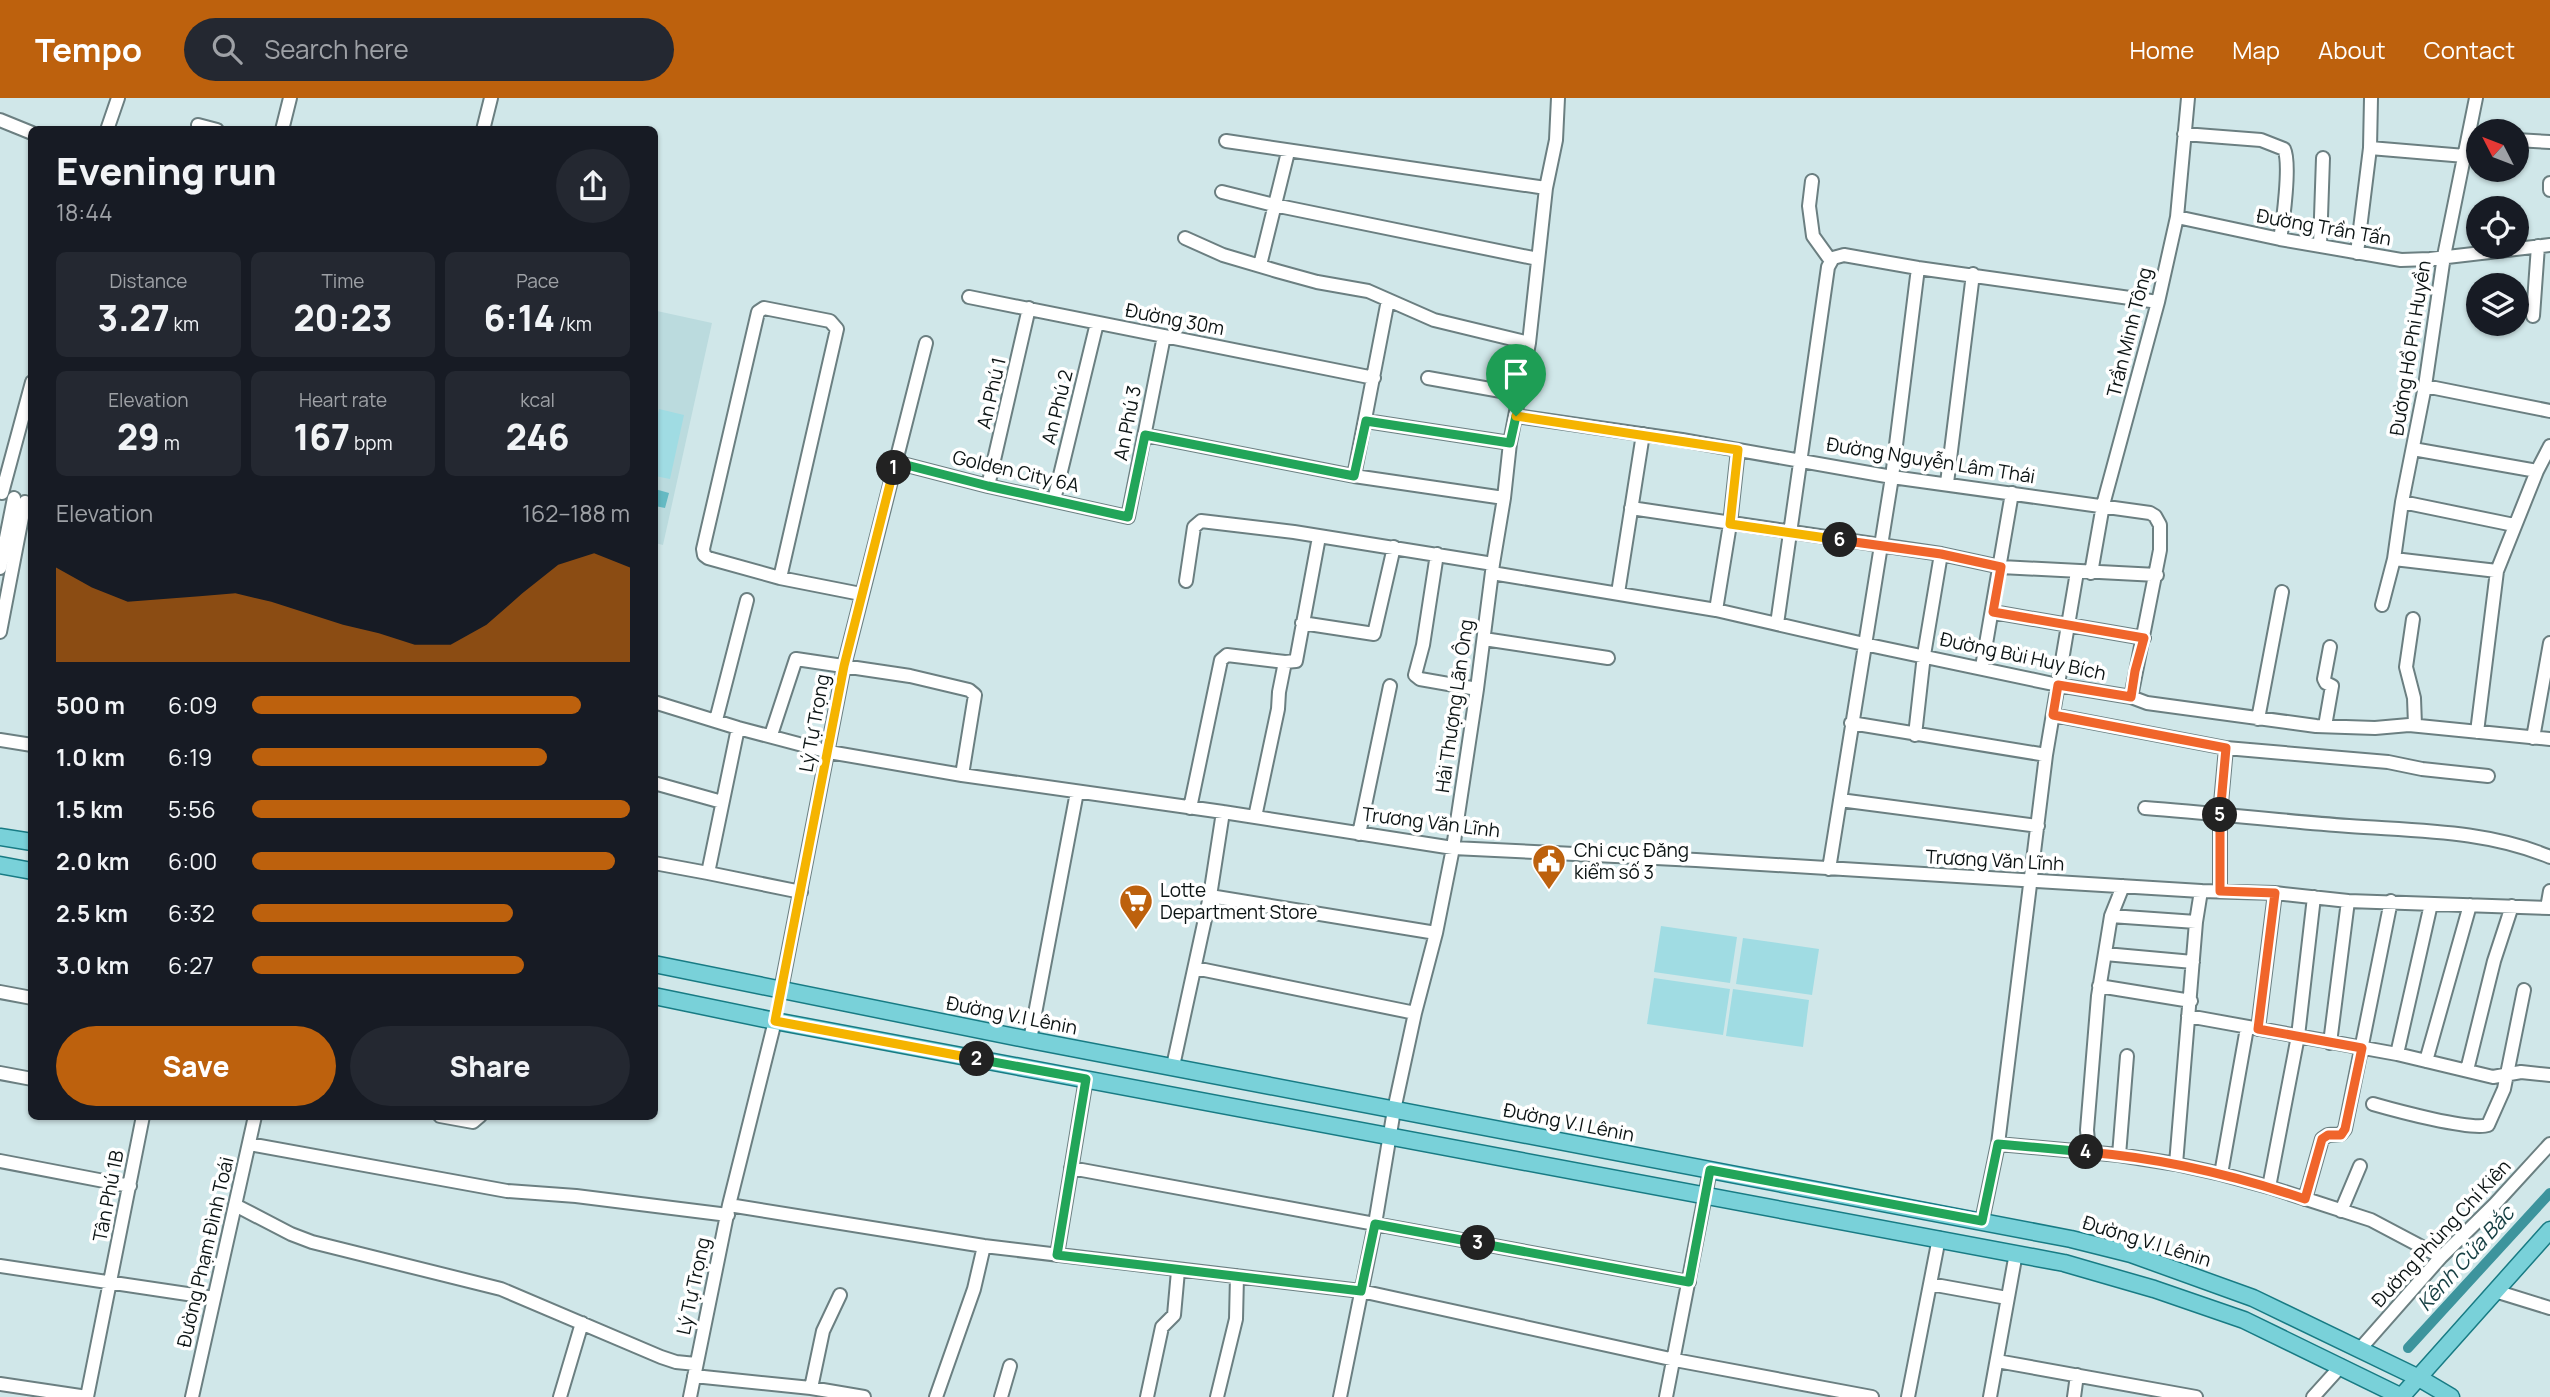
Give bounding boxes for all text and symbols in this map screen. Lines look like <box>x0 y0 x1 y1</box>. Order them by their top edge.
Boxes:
search box <box>184 18 674 81</box>
text: Tempo <box>35 27 142 72</box>
icon: search <box>208 30 246 68</box>
text: Search here <box>264 31 409 67</box>
text: Home <box>2129 33 2194 66</box>
text: Map <box>2232 33 2280 66</box>
text: About <box>2318 33 2386 66</box>
text: Contact <box>2424 33 2515 66</box>
north arrow <box>2466 119 2529 182</box>
map controls <box>2466 119 2529 336</box>
text: Evening run <box>56 144 277 196</box>
button: share <box>556 149 630 223</box>
text: 18:44 <box>56 196 113 228</box>
button: locate <box>2466 196 2529 259</box>
street label: Đường Trần Tấn <box>2255 202 2393 252</box>
street label: Đường Hồ Phi Huyền <box>2383 259 2437 437</box>
street label: Trần Minh Tông <box>2100 264 2158 400</box>
text: Distance <box>109 268 187 294</box>
text: Time <box>322 268 364 294</box>
text: Pace <box>516 268 559 294</box>
button: layers <box>2466 273 2529 336</box>
text: 3.27 <box>98 294 170 342</box>
text: 20:23 <box>293 294 393 342</box>
text: 6:14 <box>483 294 555 342</box>
street label: Đường 30m <box>1123 297 1227 341</box>
text: km <box>170 311 199 337</box>
text: /km <box>555 311 592 337</box>
pin <box>1486 344 1546 416</box>
street label: An Phú 1 <box>970 355 1012 431</box>
icon: arrive <box>1497 355 1535 393</box>
street label: An Phú 2 <box>1035 367 1079 447</box>
street label: An Phú 3 <box>1107 383 1147 463</box>
text: Elevation <box>108 387 188 413</box>
text: Heart rate <box>299 387 387 413</box>
text: kcal <box>520 387 555 413</box>
text: 29 <box>117 413 160 461</box>
text: 167 <box>293 413 350 461</box>
text: 246 <box>506 413 570 461</box>
text: m <box>160 430 180 456</box>
text: bpm <box>350 430 393 456</box>
street label: Đường Nguyễn Lâm Thái <box>1825 431 2037 489</box>
street label: Golden City 6A <box>950 444 1082 498</box>
pin: 1 <box>876 450 912 486</box>
text: 1 <box>889 454 898 480</box>
text: Elevation <box>56 497 153 529</box>
text: 162–188 m <box>522 497 630 529</box>
pin: 6 <box>1822 522 1857 558</box>
text: 6 <box>1834 526 1845 552</box>
street label: Hải Thượng Lãn Ông <box>1429 618 1479 794</box>
street label: Đường Bùi Huy Bích <box>1938 626 2108 686</box>
street label: Lý Tự Trọng <box>793 672 835 774</box>
text: 500 m <box>56 689 125 721</box>
text: 6:09 <box>168 689 217 721</box>
text: 1.0 km <box>56 741 125 773</box>
text: 6:19 <box>168 741 212 773</box>
text: 1.5 km <box>56 793 123 825</box>
text: 5:56 <box>168 793 216 825</box>
pin: 5 <box>2202 798 2238 832</box>
street label: Trương Văn Lĩnh <box>1360 801 1502 843</box>
text: 5 <box>2214 801 2225 827</box>
place label: Chi cục Đăng kiểm số 3 <box>1574 837 1689 885</box>
public building icon: Chi cục Đăng kiểm số 3 <box>1530 842 1568 891</box>
street label: Trương Văn Lĩnh <box>1925 843 2065 877</box>
text: 2.0 km <box>56 845 129 877</box>
text: 6:00 <box>168 845 217 877</box>
place label: Lotte Department Store <box>1160 877 1317 925</box>
supermarket icon: Lotte Department Store <box>1117 882 1155 931</box>
text: 2.5 km <box>56 897 128 929</box>
text: 6:32 <box>168 897 215 929</box>
text: 3.0 km <box>56 949 129 981</box>
text: 6:27 <box>168 949 214 981</box>
street label: Đường V.I Lênin <box>944 990 1080 1040</box>
button: Save <box>56 1026 336 1106</box>
button: Share <box>350 1026 630 1106</box>
pin: 2 <box>960 1042 995 1076</box>
text: 2 <box>971 1045 982 1071</box>
street label: Đường V.I Lênin <box>1501 1097 1637 1147</box>
pin: 4 <box>2068 1134 2104 1170</box>
text: 4 <box>2080 1138 2091 1164</box>
street label: Tân Phú 1B <box>86 1148 130 1244</box>
street label: Đường Phạm Đình Toái <box>170 1154 240 1350</box>
street label: Đường Phùng Chí Kiên <box>2366 1154 2516 1312</box>
water label: Kênh Cửa Bắc <box>2410 1198 2521 1317</box>
street label: Đường V.I Lênin <box>2080 1209 2214 1273</box>
pin: 3 <box>1460 1226 1496 1260</box>
text: 3 <box>1472 1229 1483 1255</box>
street label: Lý Tự Trọng <box>670 1235 716 1337</box>

